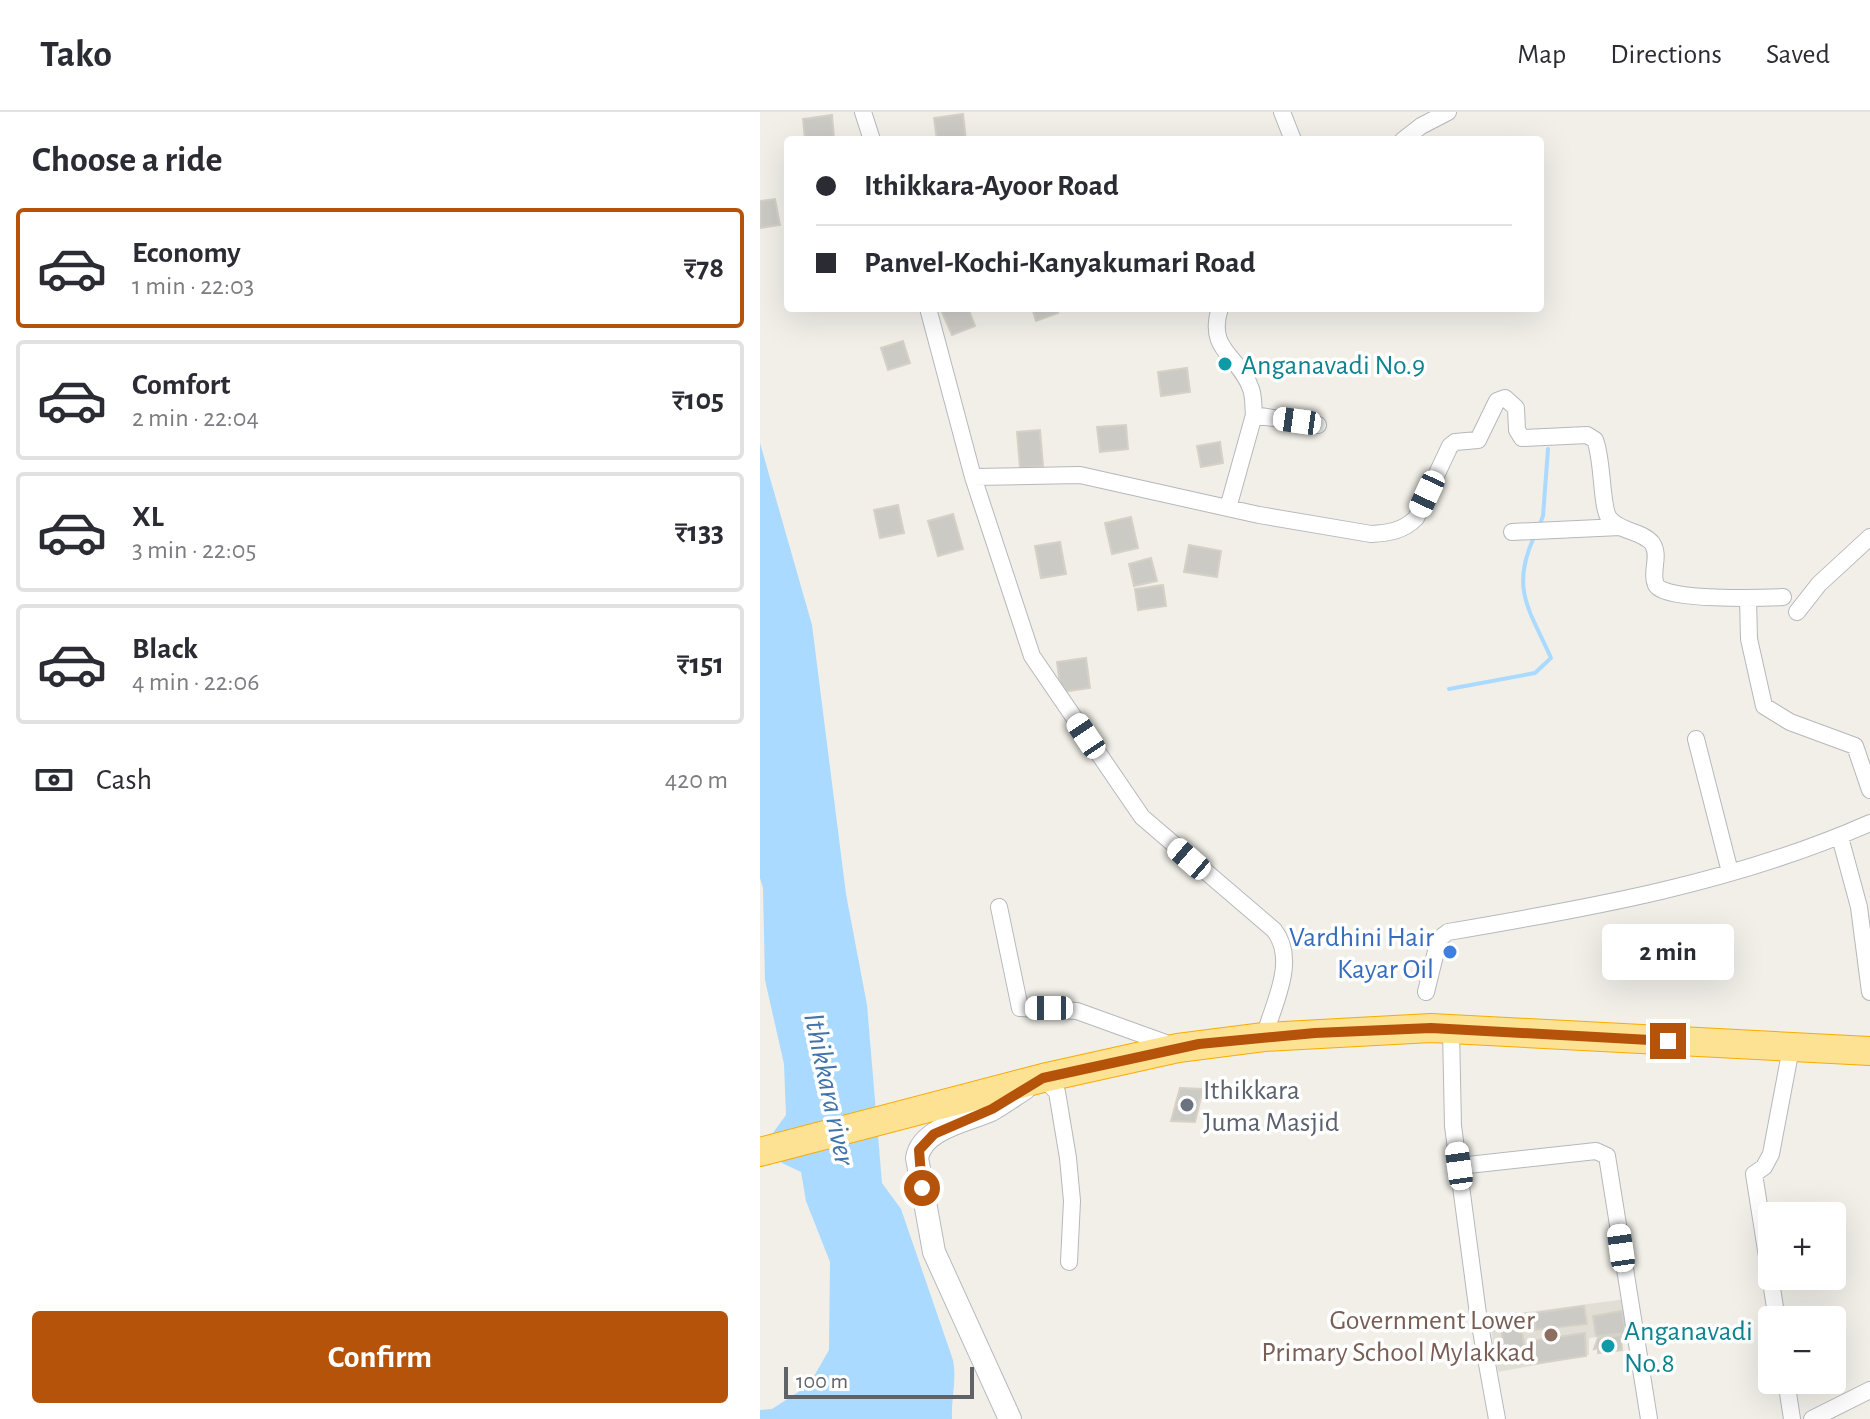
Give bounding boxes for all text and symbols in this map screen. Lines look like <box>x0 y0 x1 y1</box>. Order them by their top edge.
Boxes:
text: Tako <box>40 36 112 74</box>
text: Map <box>1517 41 1566 69</box>
text: Directions <box>1610 41 1722 69</box>
text: Saved <box>1766 41 1830 69</box>
text: Choose a ride <box>32 142 222 178</box>
text: Ithikkara-Ayoor Road <box>864 171 1119 201</box>
icon: car <box>36 232 108 304</box>
text: Economy <box>132 238 241 268</box>
text: Panvel-Kochi-Kanyakumari Road <box>864 248 1256 278</box>
text: ₹78 <box>684 253 724 283</box>
text: 1 min · 22:03 <box>132 273 254 299</box>
place label: Anganavadi No.9 <box>1241 352 1425 380</box>
marker: Anganavadi No.9 <box>1216 355 1234 373</box>
icon: car <box>36 364 108 436</box>
text: Comfort <box>132 370 231 400</box>
text: ₹105 <box>672 385 724 415</box>
text: 2 min · 22:04 <box>132 405 259 431</box>
car <box>1272 406 1322 436</box>
car <box>1406 467 1448 521</box>
icon: car <box>36 496 108 568</box>
text: XL <box>132 502 164 532</box>
text: ₹133 <box>675 517 724 547</box>
text: 3 min · 22:05 <box>132 537 256 563</box>
icon: car <box>36 628 108 700</box>
text: Black <box>132 634 198 664</box>
text: ₹151 <box>677 649 724 679</box>
text: 4 min · 22:06 <box>132 669 259 695</box>
car <box>1063 709 1109 763</box>
icon: cash <box>32 758 76 802</box>
text: Cash <box>96 765 152 795</box>
text: 420 m <box>665 767 728 793</box>
car <box>1163 834 1215 884</box>
place label: Vardhini Hair Kayar Oil <box>1289 924 1434 984</box>
callout: 2 min <box>1602 925 1734 981</box>
text: 2 min <box>1639 939 1697 965</box>
marker: Vardhini Hair Kayar Oil <box>1441 943 1459 961</box>
car <box>1025 996 1073 1020</box>
water label: Ithikkara river <box>798 1010 860 1169</box>
route end <box>1650 1023 1686 1059</box>
place label: Ithikkara Juma Masjid <box>1203 1077 1339 1137</box>
marker: Ithikkara Juma Masjid <box>1178 1096 1196 1114</box>
car <box>1444 1141 1474 1191</box>
route start <box>904 1170 940 1206</box>
map controls <box>1758 1202 1846 1394</box>
button: + <box>1758 1202 1846 1290</box>
car <box>1606 1223 1636 1273</box>
button: − <box>1758 1306 1846 1394</box>
place label: Government Lower Primary School Mylakkad <box>1261 1307 1535 1367</box>
button: Confirm <box>32 1311 728 1403</box>
place label: Anganavadi No.8 <box>1624 1318 1753 1378</box>
marker: Government Lower Primary School Mylakkad <box>1542 1326 1560 1344</box>
marker: Anganavadi No.8 <box>1599 1337 1617 1355</box>
scale bar <box>784 1363 974 1399</box>
text: 100 m <box>796 1370 848 1392</box>

